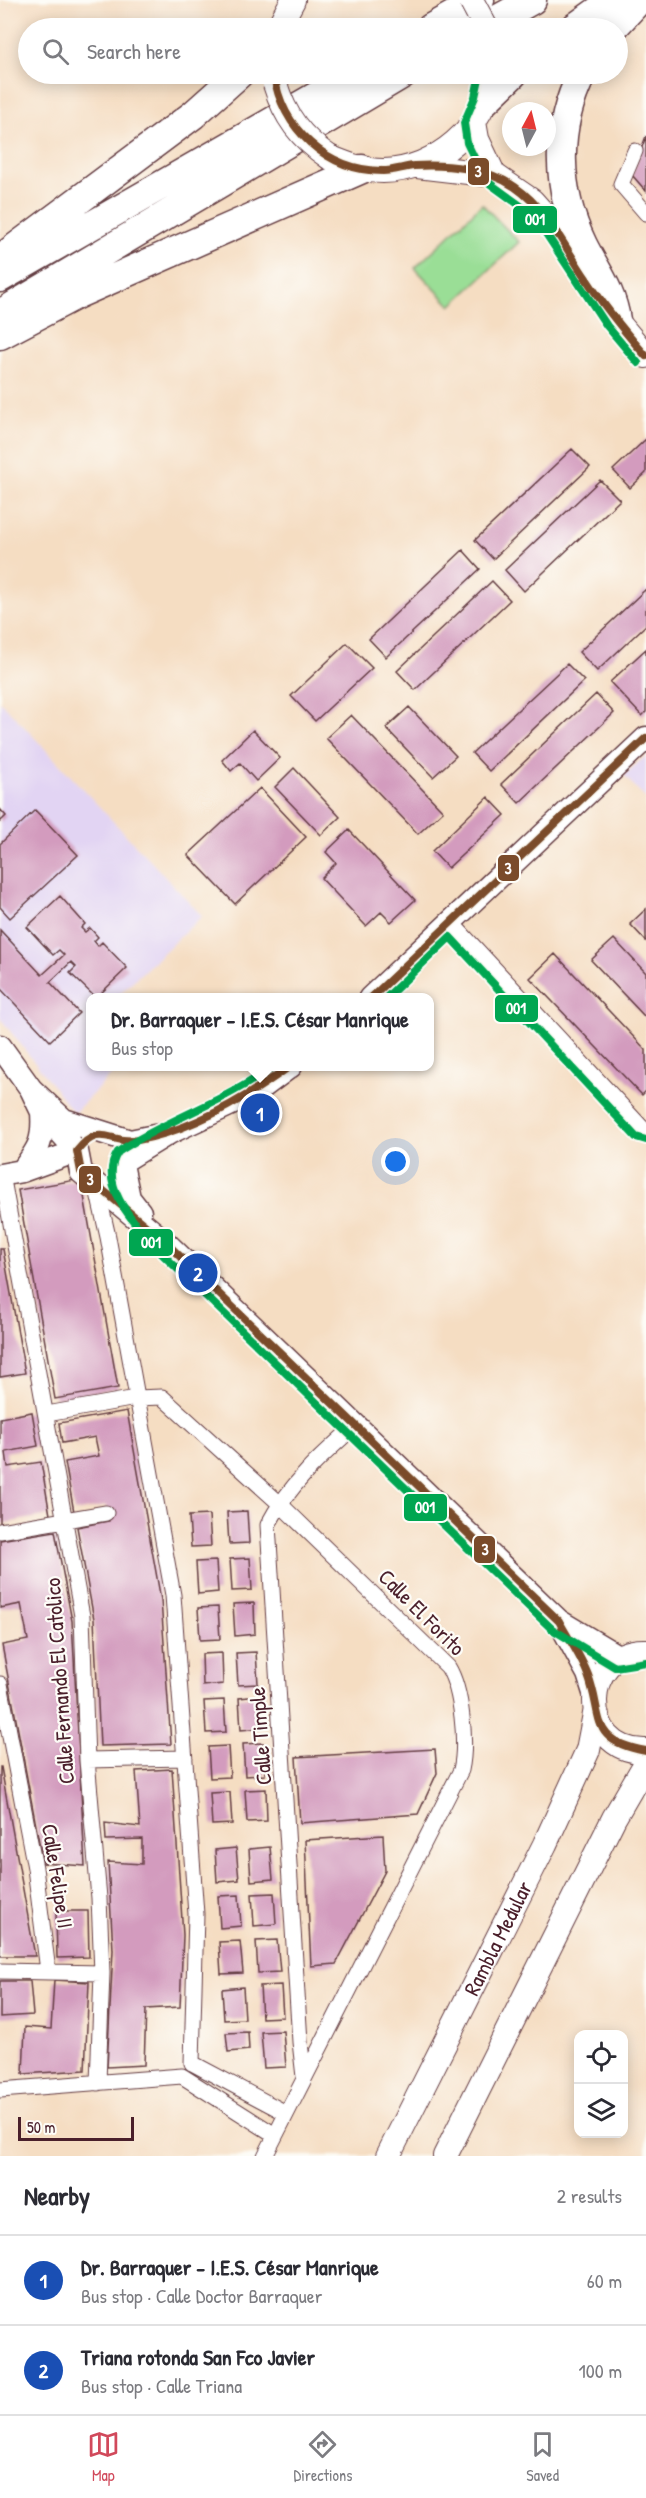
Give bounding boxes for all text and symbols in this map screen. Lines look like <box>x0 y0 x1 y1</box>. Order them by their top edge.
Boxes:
search box <box>18 18 628 84</box>
icon: search <box>39 35 72 68</box>
text: Search here <box>87 36 181 66</box>
north arrow <box>502 102 556 156</box>
line badge: 3 <box>467 157 490 186</box>
text: 3 <box>474 160 482 182</box>
line badge: 001 <box>512 205 558 234</box>
text: 001 <box>525 208 545 230</box>
line badge: 3 <box>497 854 520 882</box>
text: 3 <box>504 857 512 879</box>
popup <box>86 993 434 1071</box>
line badge: 001 <box>494 994 539 1023</box>
text: 001 <box>506 997 526 1019</box>
text: Dr. Barraquer - I.E.S. César Manrique <box>111 1004 409 1034</box>
text: Bus stop <box>111 1034 173 1061</box>
pin: 1 <box>240 1090 280 1136</box>
your location <box>381 1147 410 1176</box>
line badge: 3 <box>78 1165 102 1194</box>
text: 3 <box>86 1168 94 1190</box>
line badge: 001 <box>128 1228 174 1257</box>
text: 001 <box>141 1231 161 1253</box>
pin: 2 <box>178 1250 218 1296</box>
line badge: 001 <box>403 1493 448 1522</box>
text: 001 <box>415 1496 435 1518</box>
line badge: 3 <box>473 1535 496 1564</box>
text: 3 <box>481 1538 489 1560</box>
street label: Calle El Forito <box>372 1562 472 1662</box>
street label: Calle Fernando El Catolico <box>37 1577 81 1785</box>
street label: Calle Timple <box>242 1686 278 1786</box>
street label: Calle Felipe II <box>35 1822 81 1930</box>
street label: Rambla Medular <box>456 1875 539 2000</box>
map controls <box>574 2030 628 2138</box>
button: locate <box>574 2030 628 2084</box>
button: layers <box>574 2084 628 2138</box>
scale bar <box>18 2114 134 2142</box>
text: 50 m <box>27 2116 56 2138</box>
text: Nearby <box>24 2178 90 2213</box>
text: 2 results <box>557 2182 622 2209</box>
text: Dr. Barraquer - I.E.S. César Manrique <box>81 2252 379 2282</box>
text: 1 <box>40 2267 47 2294</box>
text: 60 m <box>587 2267 622 2294</box>
text: Bus stop · Calle Doctor Barraquer <box>81 2282 323 2309</box>
text: Triana rotonda San Fco Javier <box>81 2342 315 2372</box>
text: 2 <box>39 2357 48 2384</box>
text: 100 m <box>579 2357 622 2384</box>
text: Bus stop · Calle Triana <box>81 2372 242 2399</box>
tab: Map <box>87 2428 120 2486</box>
tab: Directions <box>294 2428 352 2486</box>
tab: Saved <box>526 2428 559 2486</box>

